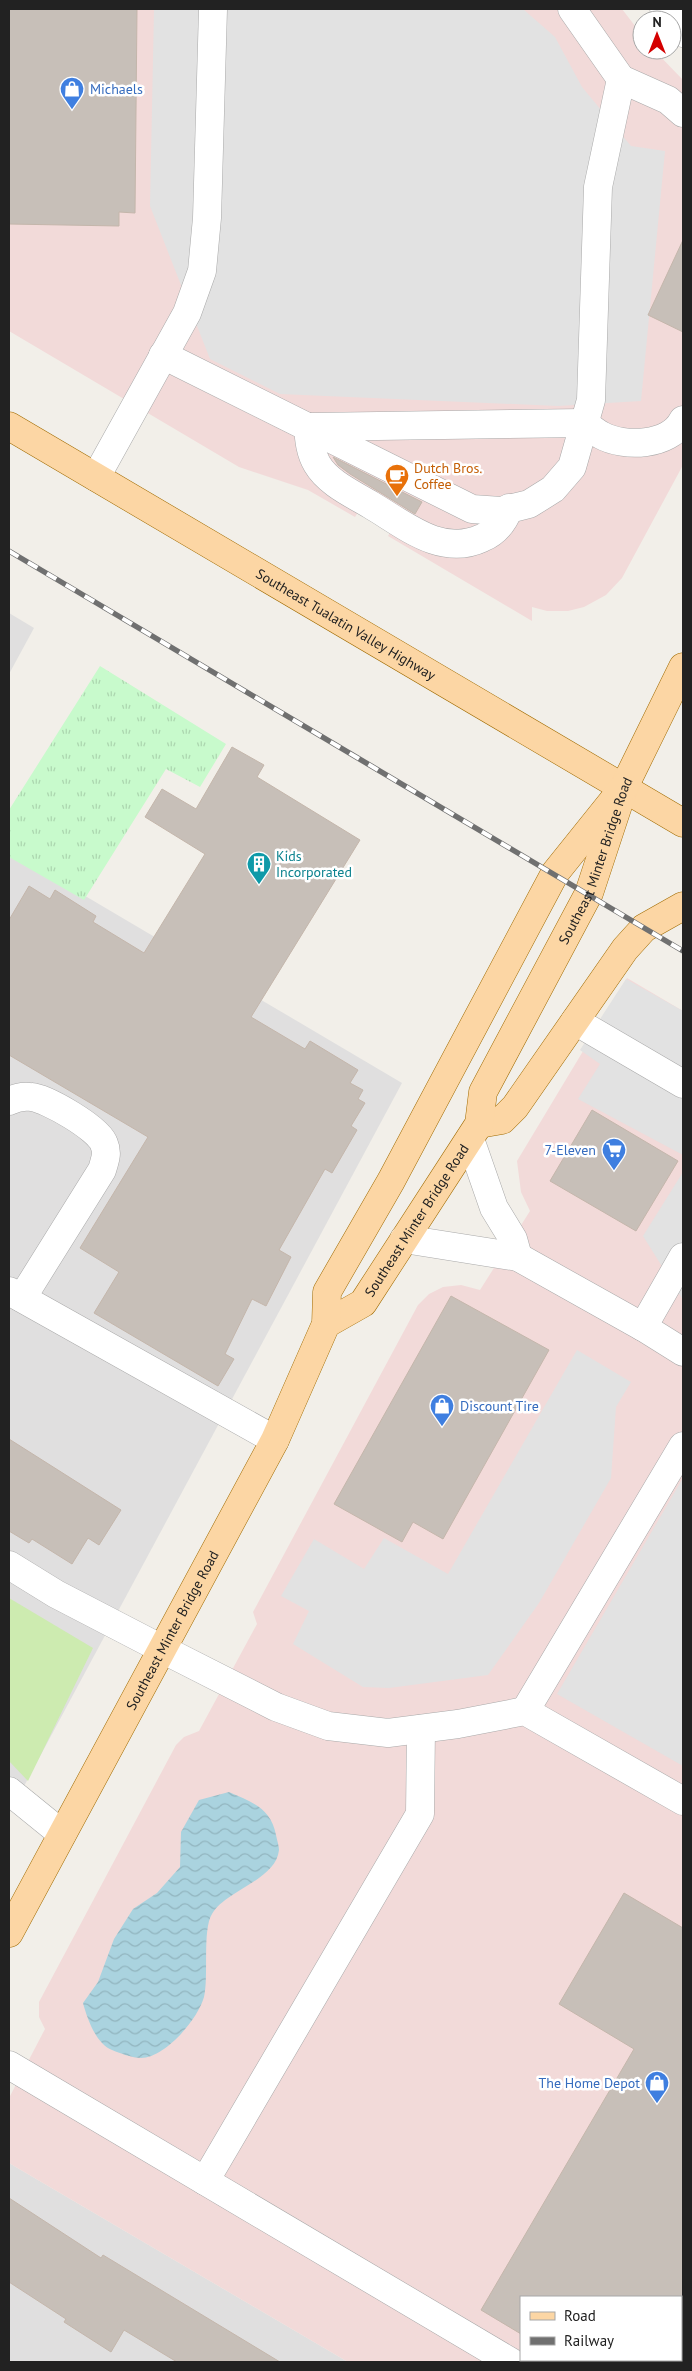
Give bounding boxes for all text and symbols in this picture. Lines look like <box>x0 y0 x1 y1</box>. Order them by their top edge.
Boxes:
north arrow <box>632 10 682 60</box>
text: N <box>652 13 662 31</box>
shop icon: Michaels <box>59 76 85 110</box>
place label: Michaels <box>90 80 143 98</box>
place label: Dutch Bros. Coffee <box>414 459 482 493</box>
cafe icon: Dutch Bros. Coffee <box>384 463 410 497</box>
street label: Southeast Tualatin Valley Highway <box>253 565 439 685</box>
street label: Southeast Minter Bridge Road <box>554 774 637 947</box>
place label: Kids Incorporated <box>276 847 352 881</box>
building icon: Kids Incorporated <box>246 851 272 885</box>
supermarket icon: 7-Eleven <box>601 1137 627 1171</box>
street label: Southeast Minter Bridge Road <box>360 1141 473 1300</box>
place label: 7-Eleven <box>544 1141 596 1159</box>
shop icon: Discount Tire <box>429 1393 455 1427</box>
place label: Discount Tire <box>460 1397 539 1415</box>
street label: Southeast Minter Bridge Road <box>122 1547 223 1713</box>
shop icon: The Home Depot <box>644 2070 670 2104</box>
place label: The Home Depot <box>539 2074 640 2092</box>
legend <box>520 2296 682 2361</box>
text: Road <box>564 2306 596 2325</box>
text: Railway <box>564 2331 614 2350</box>

